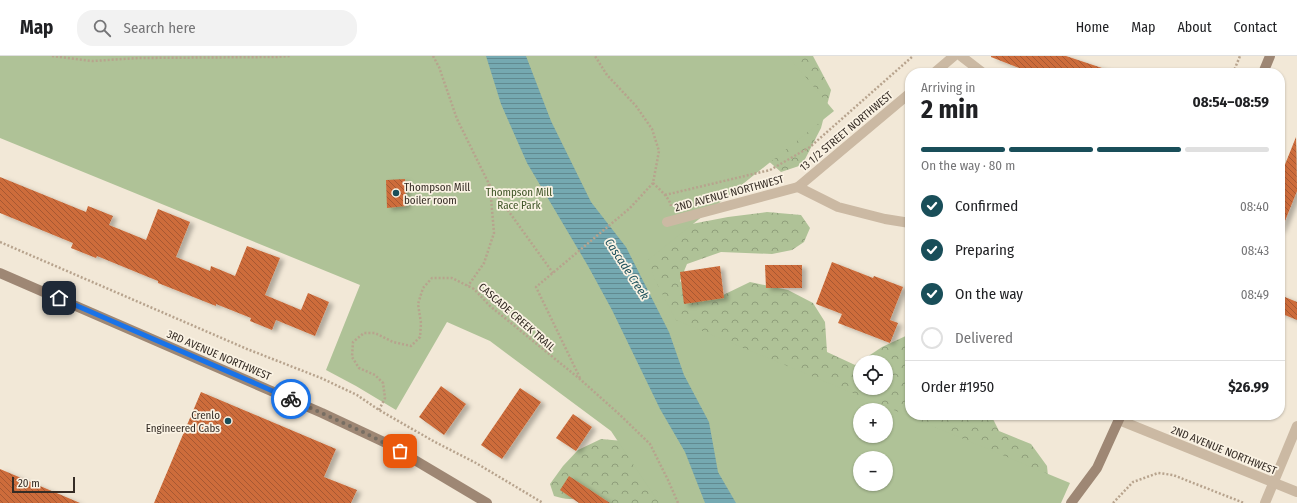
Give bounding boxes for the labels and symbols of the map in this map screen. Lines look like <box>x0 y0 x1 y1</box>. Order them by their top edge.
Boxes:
street label: 13 1/2 STREET NORTHWEST <box>797 88 896 174</box>
street label: 2ND AVENUE NORTHWEST <box>673 172 786 214</box>
place label: Thompson Mill boiler room <box>404 181 470 207</box>
park label: Thompson Mill Race Park <box>486 186 552 212</box>
marker: Thompson Mill boiler room <box>391 188 401 198</box>
water label: Cascade Creek <box>602 236 652 302</box>
pin <box>42 281 76 315</box>
street label: CASCADE CREEK TRAIL <box>476 281 558 354</box>
street label: 3RD AVENUE NORTHWEST <box>165 328 274 384</box>
courier <box>271 379 311 419</box>
place label: Crenlo Engineered Cabs <box>146 409 220 435</box>
marker: Crenlo Engineered Cabs <box>223 416 233 426</box>
street label: 2ND AVENUE NORTHWEST <box>1169 423 1279 478</box>
pin <box>383 434 417 468</box>
scale bar <box>12 475 75 494</box>

